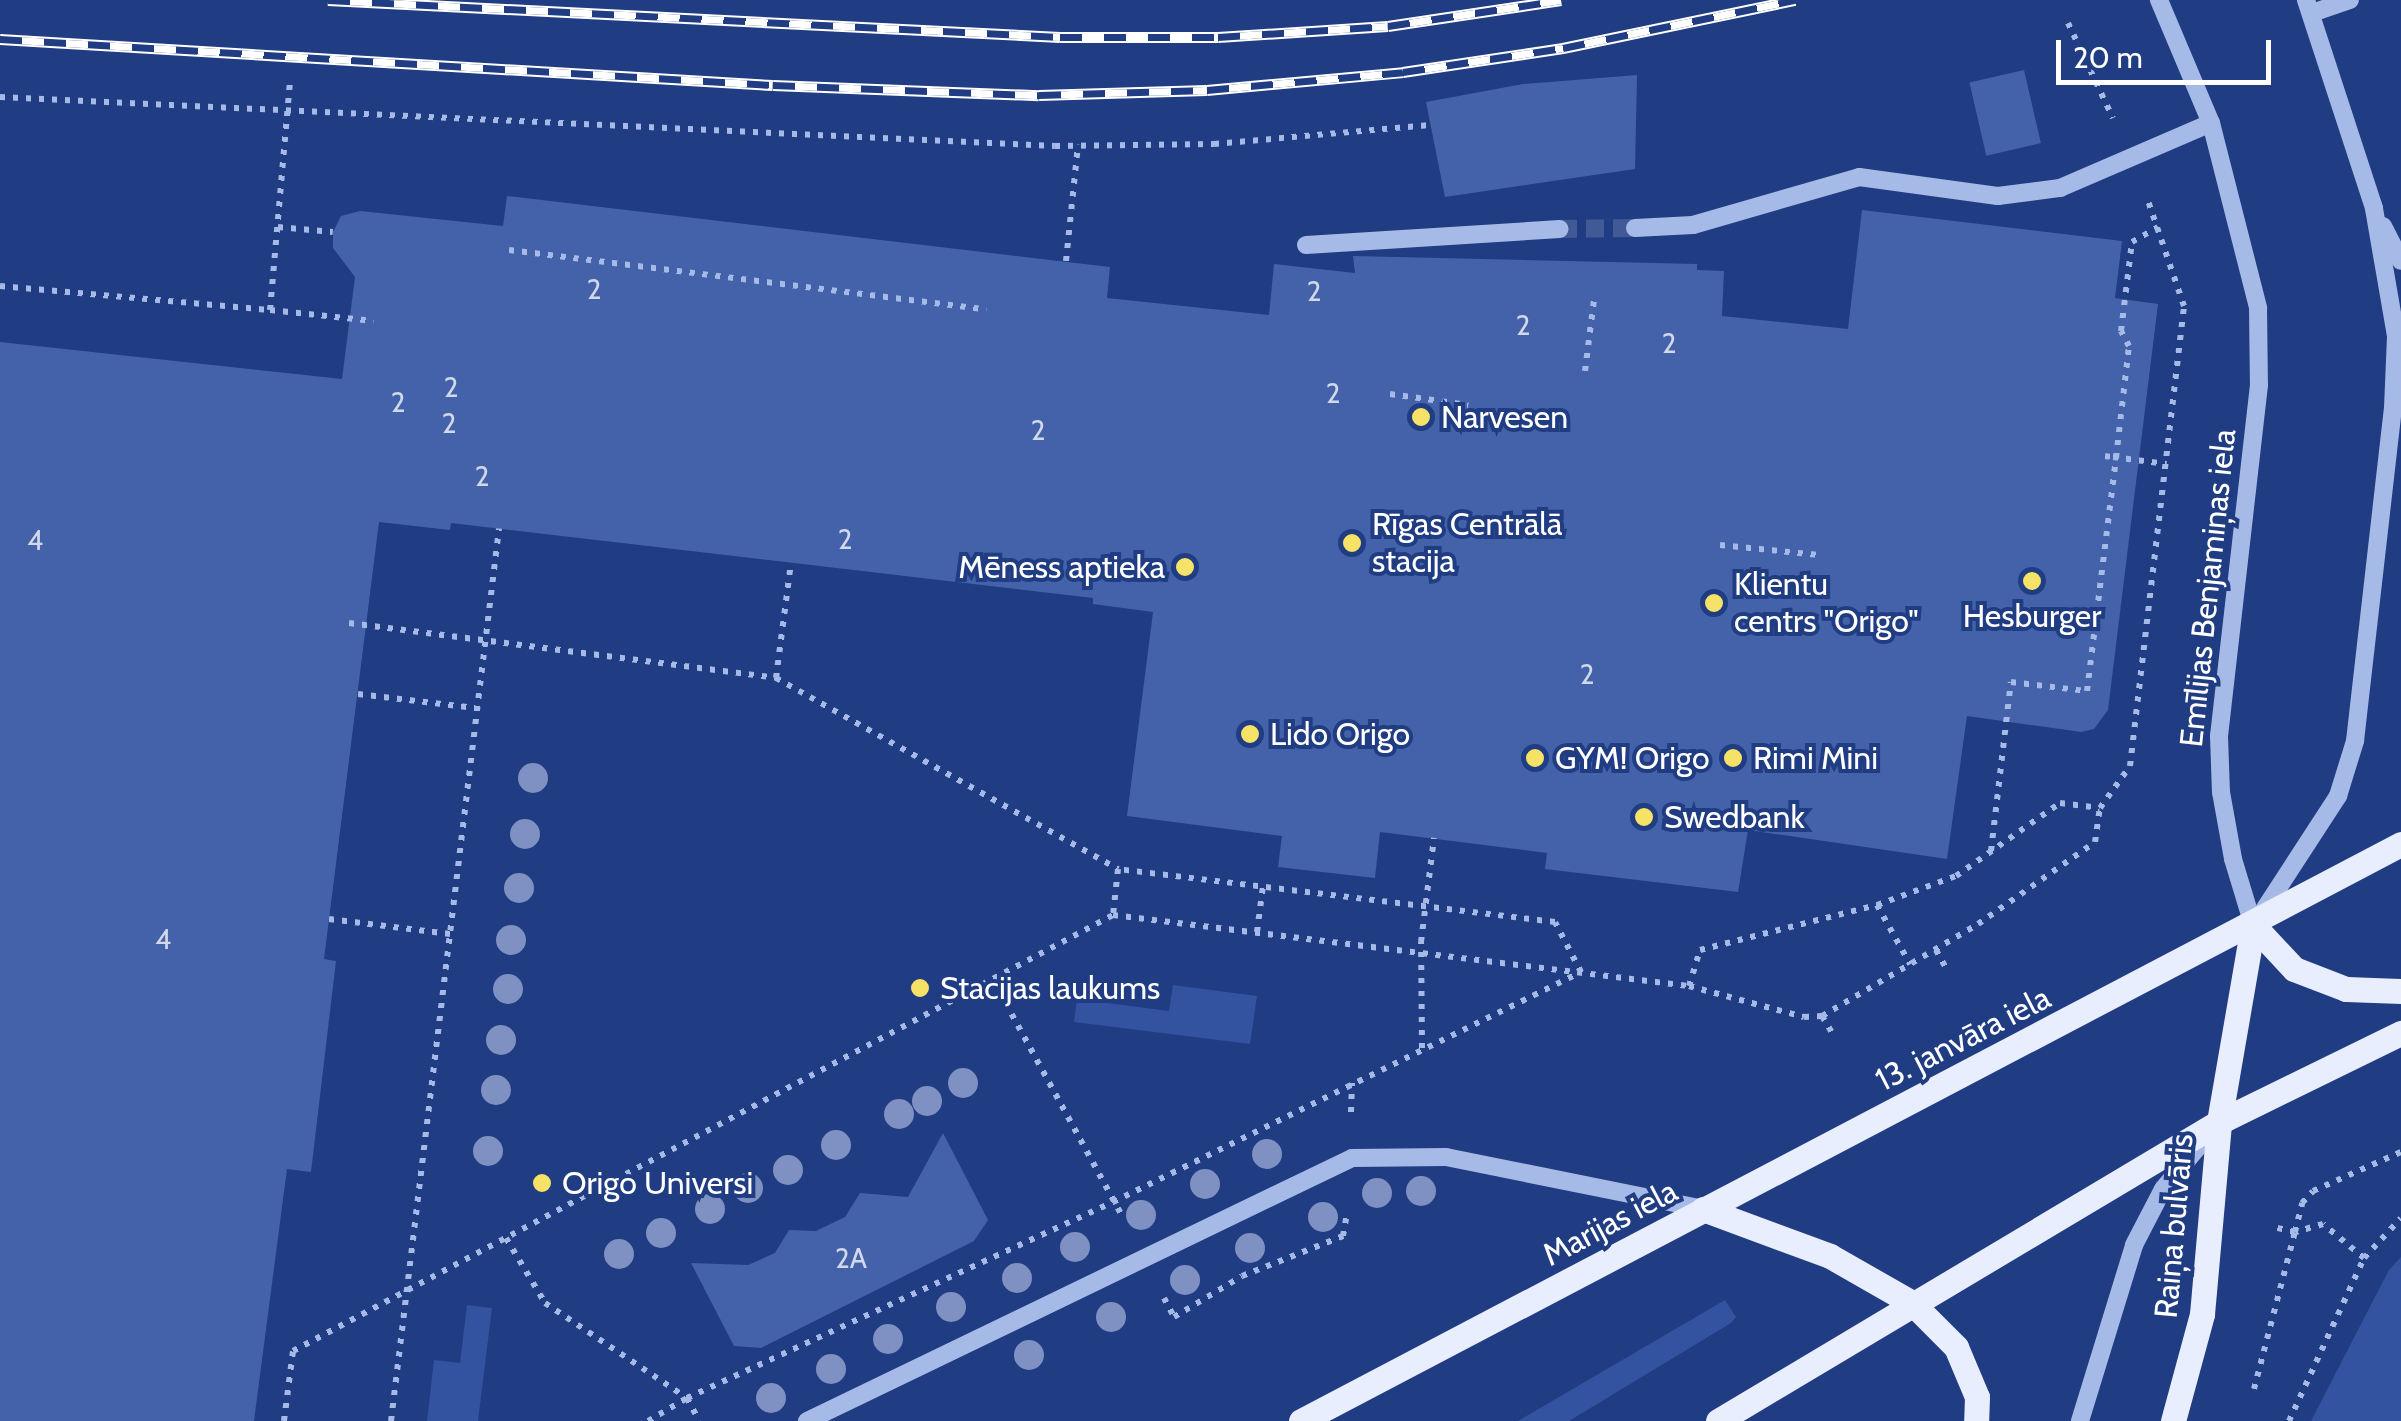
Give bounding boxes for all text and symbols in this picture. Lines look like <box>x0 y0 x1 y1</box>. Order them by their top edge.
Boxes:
scale bar <box>2061 20 2276 82</box>
text: 20 m <box>2073 39 2143 76</box>
house number: 2 <box>587 272 601 306</box>
house number: 2 <box>1307 274 1321 308</box>
house number: 2 <box>1516 308 1530 342</box>
house number: 2 <box>1662 326 1676 360</box>
house number: 2 <box>444 370 458 404</box>
house number: 2 <box>1326 376 1340 410</box>
house number: 2 <box>391 385 405 419</box>
place label: Narvesen <box>1441 398 1568 436</box>
house number: 2 <box>442 406 456 440</box>
marker: Narvesen <box>1410 406 1432 428</box>
house number: 2 <box>1031 413 1045 447</box>
street label: Emīlijas Benjamiņas iela <box>2172 427 2244 749</box>
house number: 2 <box>475 459 489 493</box>
place label: Rīgas Centrālā stacija <box>1372 506 1562 581</box>
house number: 2 <box>838 522 852 556</box>
house number: 4 <box>27 523 43 557</box>
marker: Rīgas Centrālā stacija <box>1341 532 1363 554</box>
place label: Mēness aptieka <box>958 548 1165 586</box>
marker: Mēness aptieka <box>1174 556 1196 578</box>
place label: Klientu centrs "Origo" <box>1734 566 1918 641</box>
marker: Hesburger <box>2021 570 2043 592</box>
marker: Klientu centrs "Origo" <box>1703 592 1725 614</box>
place label: Hesburger <box>1963 597 2101 635</box>
house number: 2 <box>1580 657 1594 691</box>
place label: Lido Origo <box>1270 715 1410 753</box>
marker: Lido Origo <box>1239 723 1261 745</box>
place label: GYM! Origo <box>1555 739 1710 777</box>
place label: Rimi Mini <box>1753 739 1878 777</box>
marker: GYM! Origo <box>1524 747 1546 769</box>
marker: Rimi Mini <box>1722 747 1744 769</box>
place label: Swedbank <box>1664 798 1805 836</box>
marker: Swedbank <box>1633 806 1655 828</box>
house number: 4 <box>155 922 171 956</box>
place label: Stacijas laukums <box>940 969 1160 1007</box>
marker: Stacijas laukums <box>909 977 931 999</box>
street label: 13. janvāra iela <box>1869 979 2057 1099</box>
street label: Raiņa bulvāris <box>2147 1132 2201 1320</box>
place label: Origo Universi <box>562 1164 753 1202</box>
marker: Origo Universi <box>531 1172 553 1194</box>
street label: Marijas iela <box>1536 1172 1684 1274</box>
house number: 2A <box>835 1241 867 1275</box>

